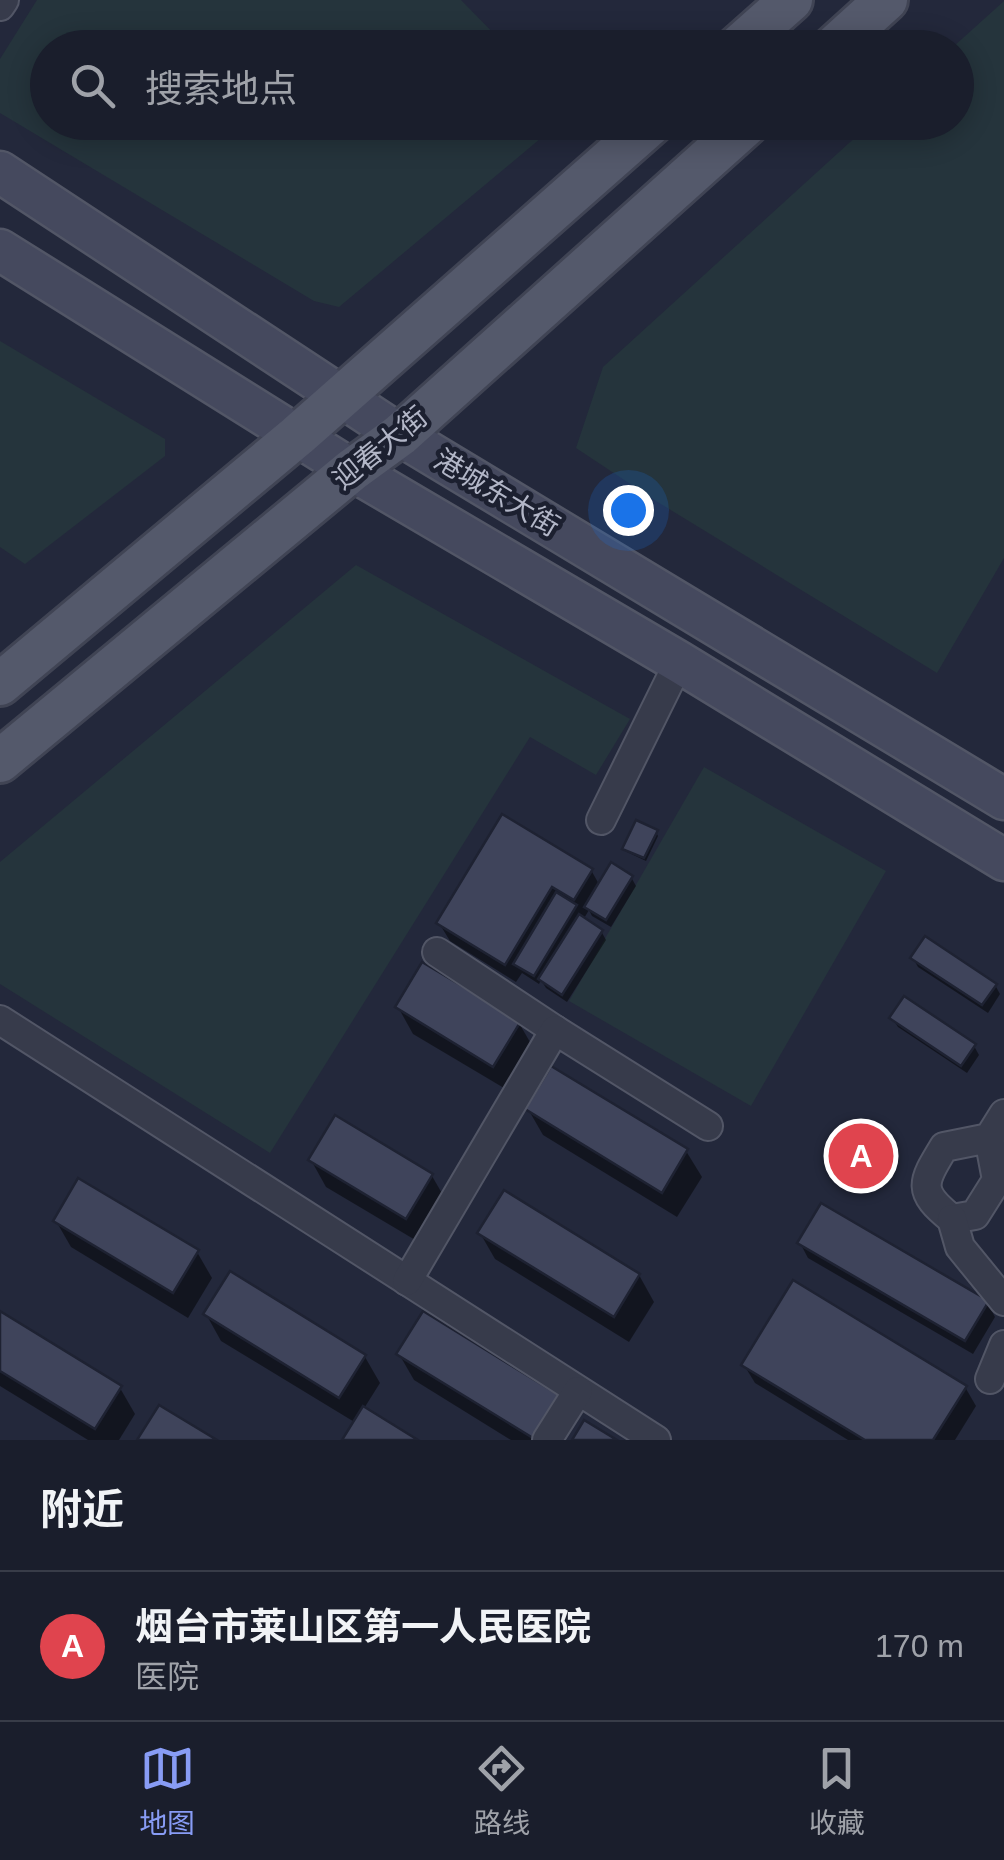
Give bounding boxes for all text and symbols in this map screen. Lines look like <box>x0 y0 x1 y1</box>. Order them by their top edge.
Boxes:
search box <box>30 30 974 140</box>
icon: search <box>65 58 120 113</box>
text: 搜索地点 <box>145 68 297 110</box>
street label: 迎春大街 <box>327 401 433 495</box>
street label: 港城东大街 <box>429 444 565 542</box>
your location <box>603 485 654 536</box>
pin: A <box>828 1118 894 1194</box>
text: 附近 <box>40 1486 124 1533</box>
text: 烟台市莱山区第一人民医院 <box>135 1606 591 1648</box>
text: A <box>61 1628 84 1664</box>
text: 170 m <box>875 1628 964 1664</box>
text: 医院 <box>135 1659 199 1695</box>
tab: 地图 <box>139 1741 195 1841</box>
tab: 路线 <box>474 1741 530 1841</box>
tab: 收藏 <box>809 1741 865 1841</box>

